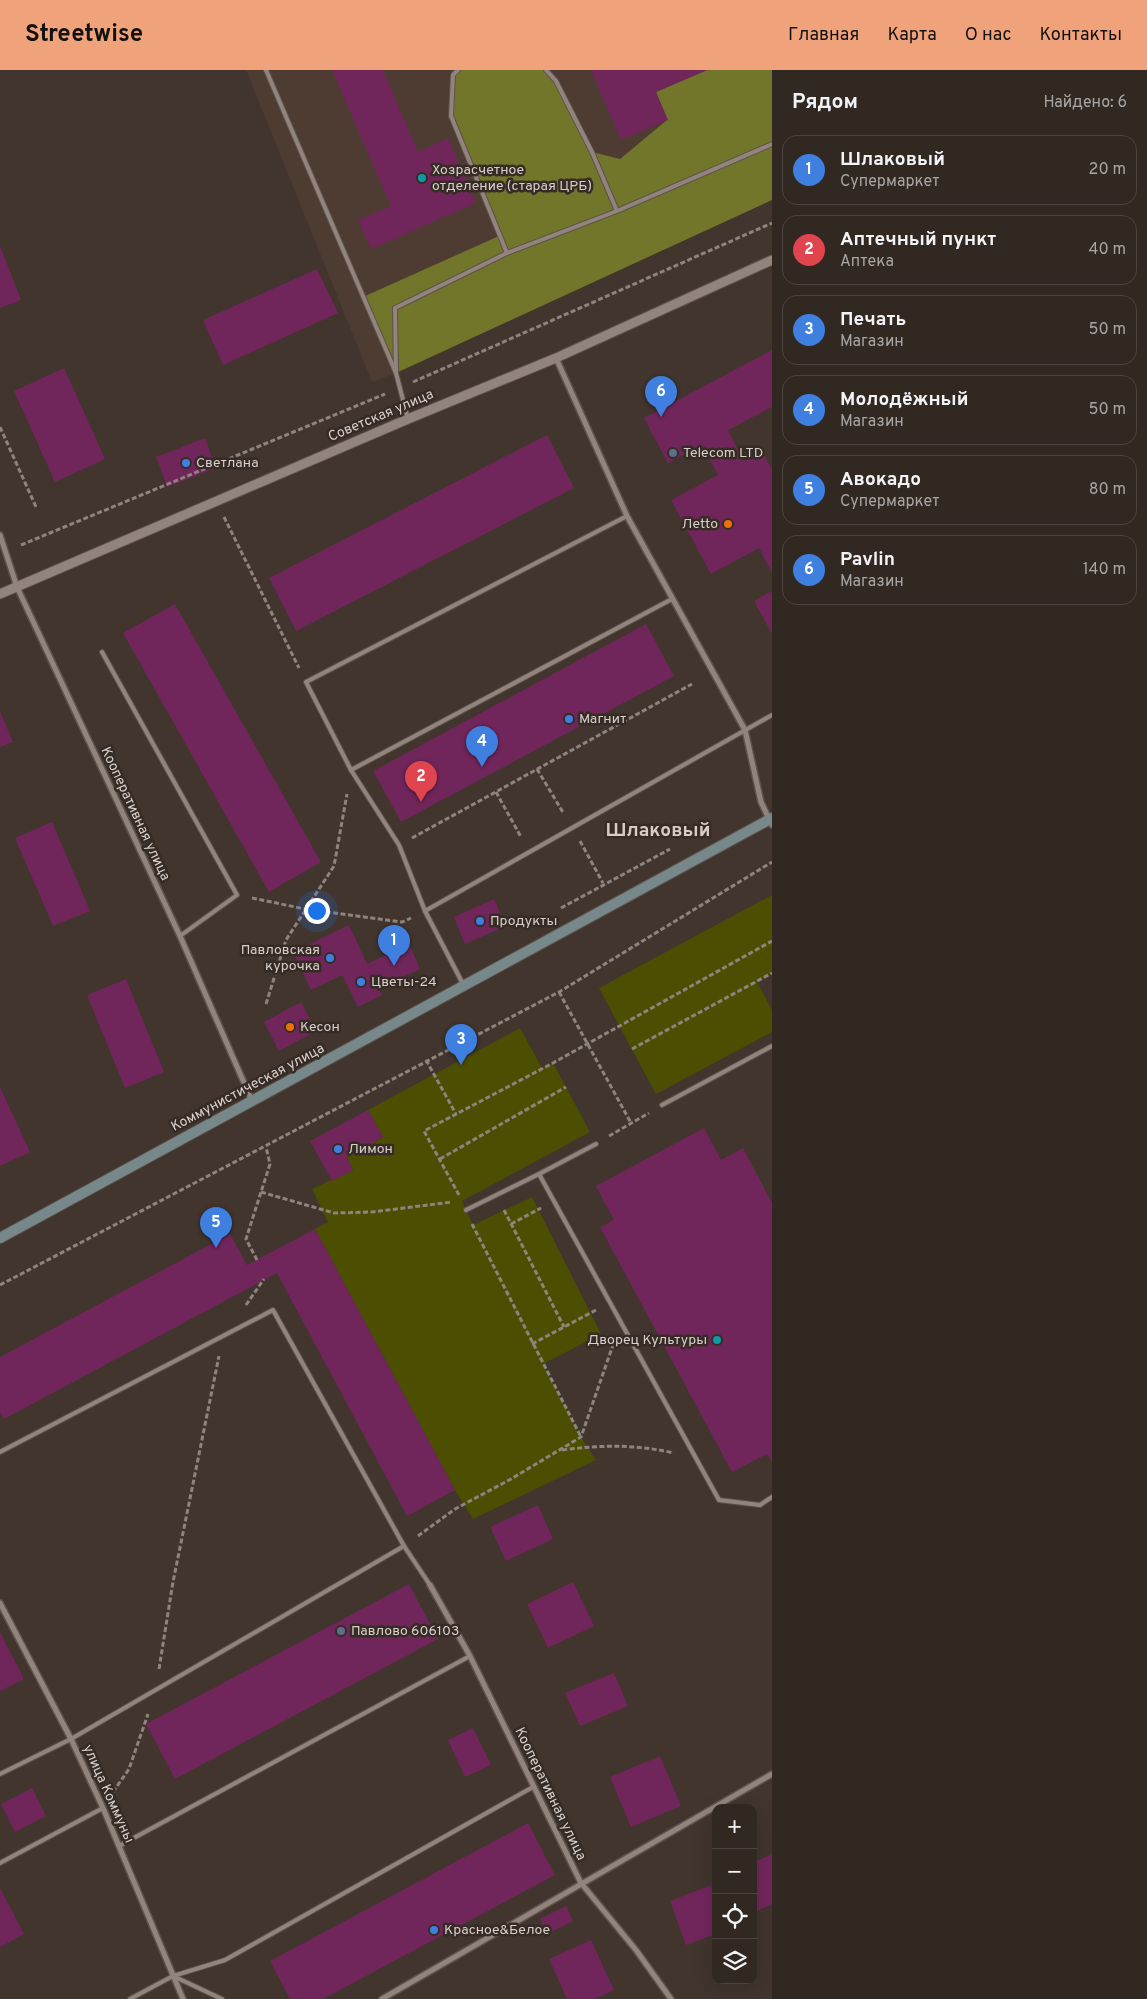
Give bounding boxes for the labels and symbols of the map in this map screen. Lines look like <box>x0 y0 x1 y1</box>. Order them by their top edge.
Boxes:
place label: Хозрасчетное отделение (старая ЦРБ) <box>432 162 592 195</box>
marker: Хозрасчетное отделение (старая ЦРБ) <box>416 172 428 184</box>
pin: 6 <box>645 376 677 417</box>
street label: Советская улица <box>326 386 436 446</box>
place label: Telecom LTD <box>683 445 763 462</box>
marker: Telecom LTD <box>667 447 679 459</box>
place label: Светлана <box>196 455 259 472</box>
marker: Светлана <box>180 457 192 469</box>
place label: Леtto <box>682 516 718 533</box>
marker: Леtto <box>722 518 734 530</box>
place label: Магнит <box>579 711 626 728</box>
marker: Магнит <box>563 713 575 725</box>
pin: 4 <box>466 726 498 767</box>
street label: Кооперативная улица <box>97 744 173 884</box>
pin: 2 <box>405 761 437 802</box>
district label: Шлаковый <box>606 819 710 843</box>
your location <box>304 898 330 924</box>
place label: Продукты <box>490 913 557 930</box>
marker: Продукты <box>474 915 486 927</box>
pin: 1 <box>378 925 410 966</box>
place label: Павловская курочка <box>241 942 320 975</box>
marker: Павловская курочка <box>324 952 336 964</box>
place label: Цветы-24 <box>371 974 437 991</box>
marker: Цветы-24 <box>355 976 367 988</box>
place label: Кесон <box>300 1019 340 1036</box>
marker: Кесон <box>284 1021 296 1033</box>
pin: 3 <box>445 1024 477 1065</box>
street label: Коммунистическая улица <box>168 1040 328 1136</box>
place label: Лимон <box>348 1141 393 1158</box>
marker: Лимон <box>332 1143 344 1155</box>
pin: 5 <box>200 1207 232 1248</box>
place label: Дворец Культуры <box>587 1332 707 1349</box>
marker: Дворец Культуры <box>711 1334 723 1346</box>
place label: Павлово 606103 <box>351 1623 459 1640</box>
marker: Павлово 606103 <box>335 1625 347 1637</box>
street label: Кооперативная улица <box>510 1725 590 1863</box>
street label: улица Коммуны <box>79 1742 137 1846</box>
place label: Красное&Белое <box>444 1922 550 1939</box>
marker: Красное&Белое <box>428 1924 440 1936</box>

